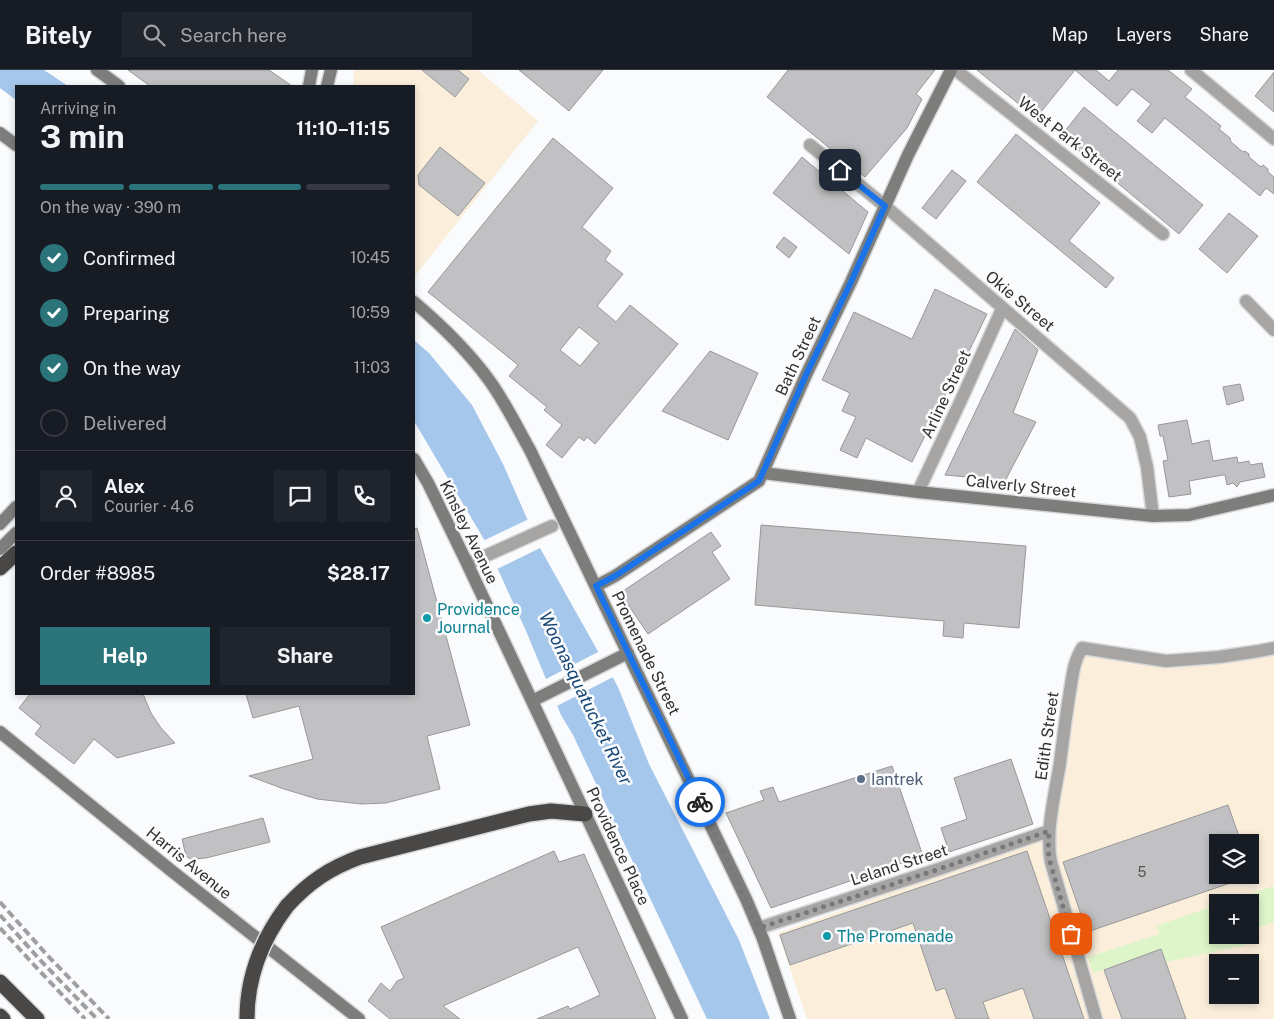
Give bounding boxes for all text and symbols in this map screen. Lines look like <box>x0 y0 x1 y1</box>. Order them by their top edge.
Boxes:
search box <box>122 12 472 57</box>
text: Bitely <box>25 21 92 49</box>
icon: search <box>140 21 168 49</box>
text: Search here <box>180 24 287 46</box>
text: Map <box>1052 24 1088 45</box>
text: Layers <box>1116 24 1172 45</box>
text: Share <box>1200 24 1249 45</box>
street label: West Park Street <box>1014 93 1126 185</box>
text: Arriving in <box>40 99 116 118</box>
text: 11:10–11:15 <box>296 117 390 139</box>
text: 3 min <box>40 118 125 155</box>
pin <box>819 149 861 191</box>
icon: home <box>826 156 854 184</box>
text: On the way · 390 m <box>40 198 181 217</box>
icon: check <box>40 244 68 272</box>
text: Confirmed <box>83 247 176 269</box>
text: 10:45 <box>350 248 390 267</box>
street label: Okie Street <box>982 267 1058 335</box>
icon: check <box>40 299 68 327</box>
text: Preparing <box>83 302 170 324</box>
text: 10:59 <box>350 303 390 322</box>
street label: Bath Street <box>771 313 825 399</box>
street label: Arline Street <box>917 347 975 441</box>
icon: check <box>40 354 68 382</box>
text: On the way <box>83 357 181 379</box>
text: 11:03 <box>354 358 390 377</box>
text: Delivered <box>83 412 167 434</box>
button: person <box>40 470 92 522</box>
button: chat <box>274 470 326 522</box>
button: phone <box>338 470 390 522</box>
street label: Calverly Street <box>965 471 1077 501</box>
text: Alex <box>104 475 145 497</box>
street label: Kinsley Avenue <box>436 477 502 587</box>
text: Courier · 4.6 <box>104 497 194 516</box>
text: Order #8985 <box>40 562 155 584</box>
text: $28.17 <box>327 562 390 584</box>
street label: Promenade Street <box>608 588 684 718</box>
place label: Providence Journal <box>437 600 520 637</box>
water label: Woonasquatucket River <box>535 608 637 788</box>
marker: Providence Journal <box>421 612 433 624</box>
button: Help <box>40 627 210 685</box>
button: Share <box>220 627 390 685</box>
street label: Edith Street <box>1031 690 1063 782</box>
place label: Iantrek <box>871 770 924 789</box>
marker: Iantrek <box>855 773 867 785</box>
courier <box>675 777 725 827</box>
street label: Providence Place <box>582 784 654 908</box>
icon: bike <box>686 788 714 816</box>
street label: Harris Avenue <box>142 823 236 903</box>
map controls <box>1209 834 1259 1004</box>
button: layers <box>1209 834 1259 884</box>
street label: Leland Street <box>848 840 950 890</box>
house number: 5 <box>1138 864 1147 880</box>
button: + <box>1209 894 1259 944</box>
pin <box>1050 913 1092 955</box>
icon: bag <box>1057 920 1085 948</box>
place label: The Promenade <box>837 927 954 946</box>
marker: The Promenade <box>821 930 833 942</box>
button: − <box>1209 954 1259 1004</box>

